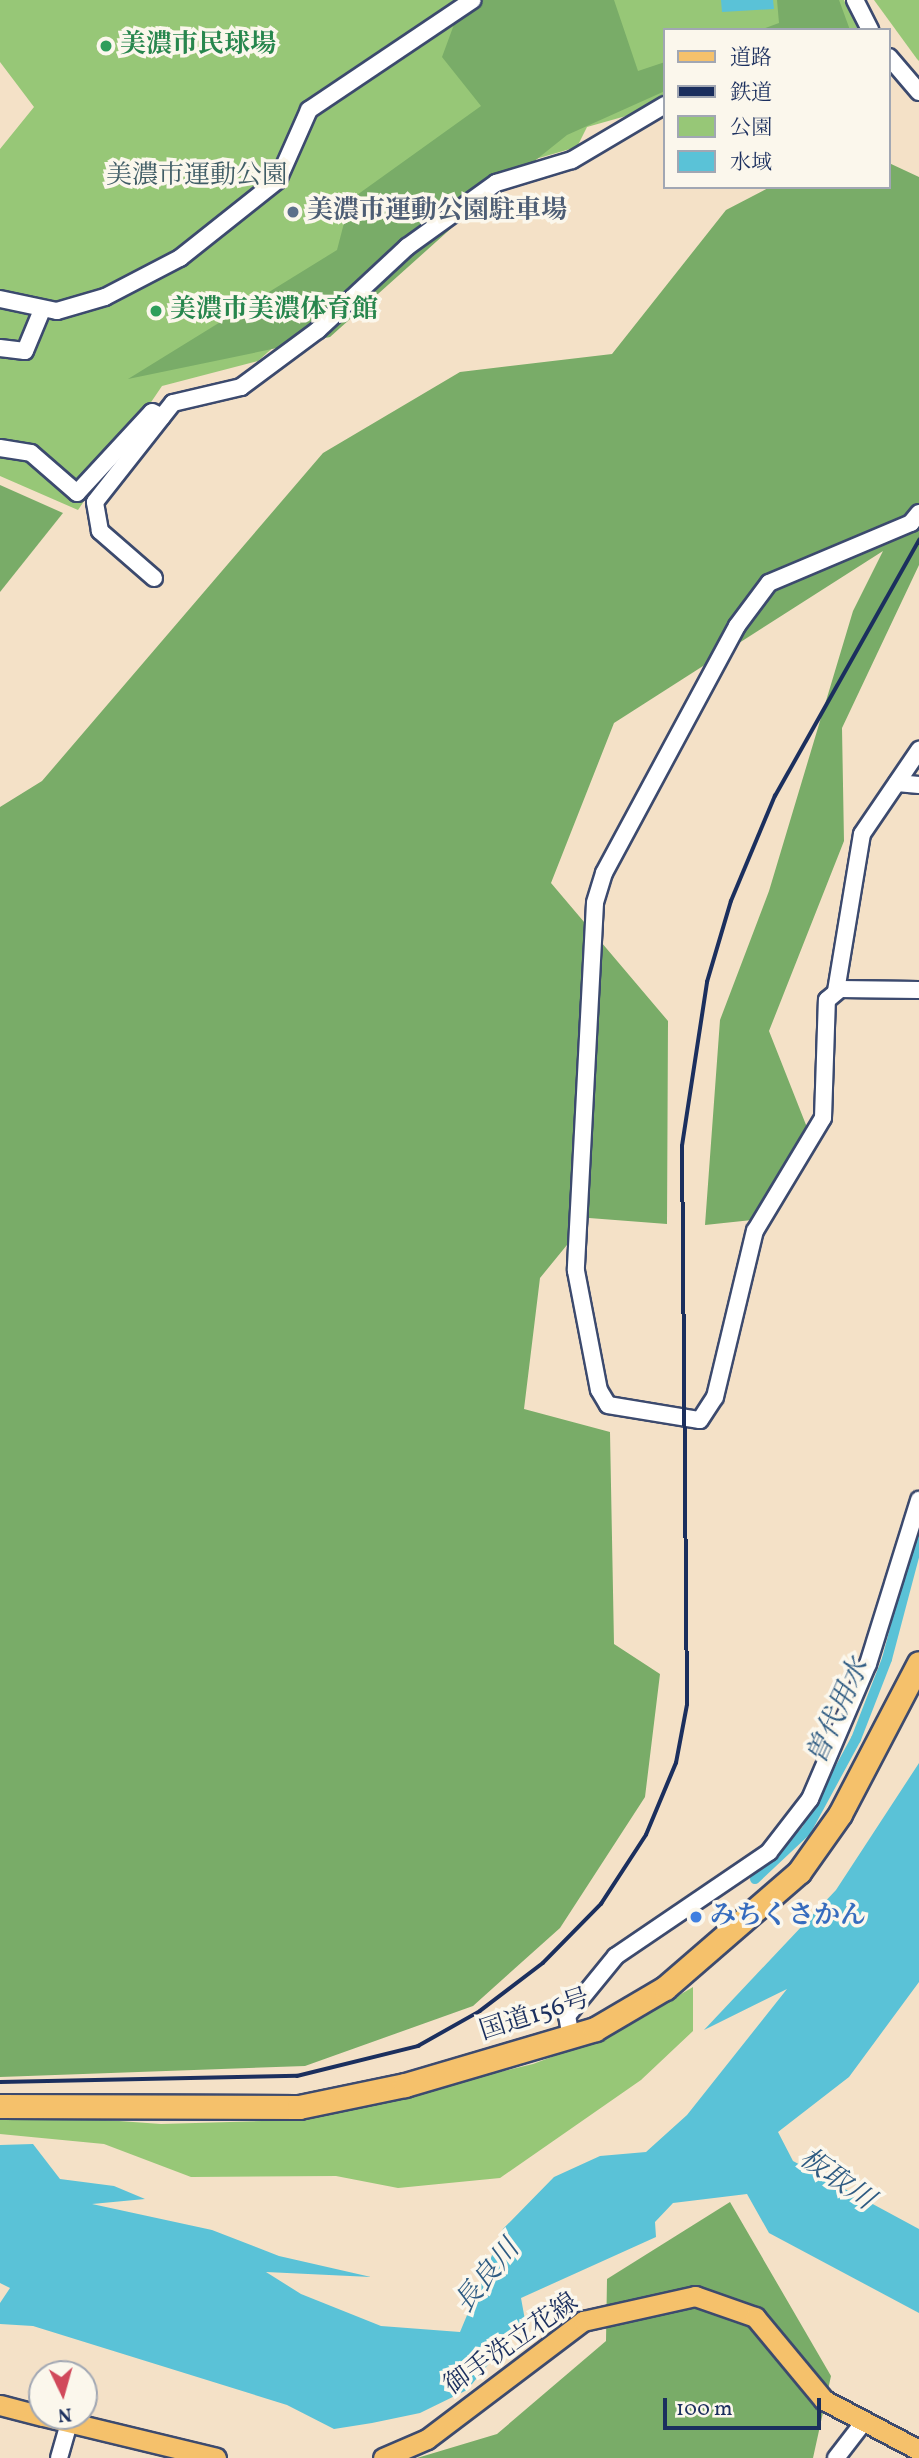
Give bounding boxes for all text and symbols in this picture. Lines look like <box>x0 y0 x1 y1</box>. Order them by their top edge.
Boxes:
legend <box>664 28 891 189</box>
place label: 美濃市民球場 <box>120 30 276 62</box>
marker: 美濃市民球場 <box>98 38 114 54</box>
text: 道路 <box>730 44 772 73</box>
text: 鉄道 <box>730 79 772 108</box>
text: 公園 <box>730 114 772 143</box>
text: 水域 <box>730 149 772 178</box>
park label: 美濃市運動公園 <box>106 161 288 193</box>
place label: 美濃市運動公園駐車場 <box>307 196 567 228</box>
marker: 美濃市運動公園駐車場 <box>285 204 301 220</box>
place label: 美濃市美濃体育館 <box>170 295 378 327</box>
marker: 美濃市美濃体育館 <box>148 303 164 319</box>
water label: 曽代用水 <box>801 1654 877 1770</box>
place label: みちくさかん <box>710 1901 866 1933</box>
marker: みちくさかん <box>688 1909 704 1925</box>
street label: 国道156号 <box>476 1984 594 2048</box>
water label: 板取川 <box>792 2142 880 2218</box>
water label: 長良川 <box>449 2234 527 2320</box>
street label: 御手洗立花線 <box>439 2287 585 2403</box>
north arrow <box>28 2360 98 2430</box>
scale bar <box>667 2384 824 2428</box>
text: 100 m <box>676 2395 733 2424</box>
text: N <box>57 2400 73 2427</box>

